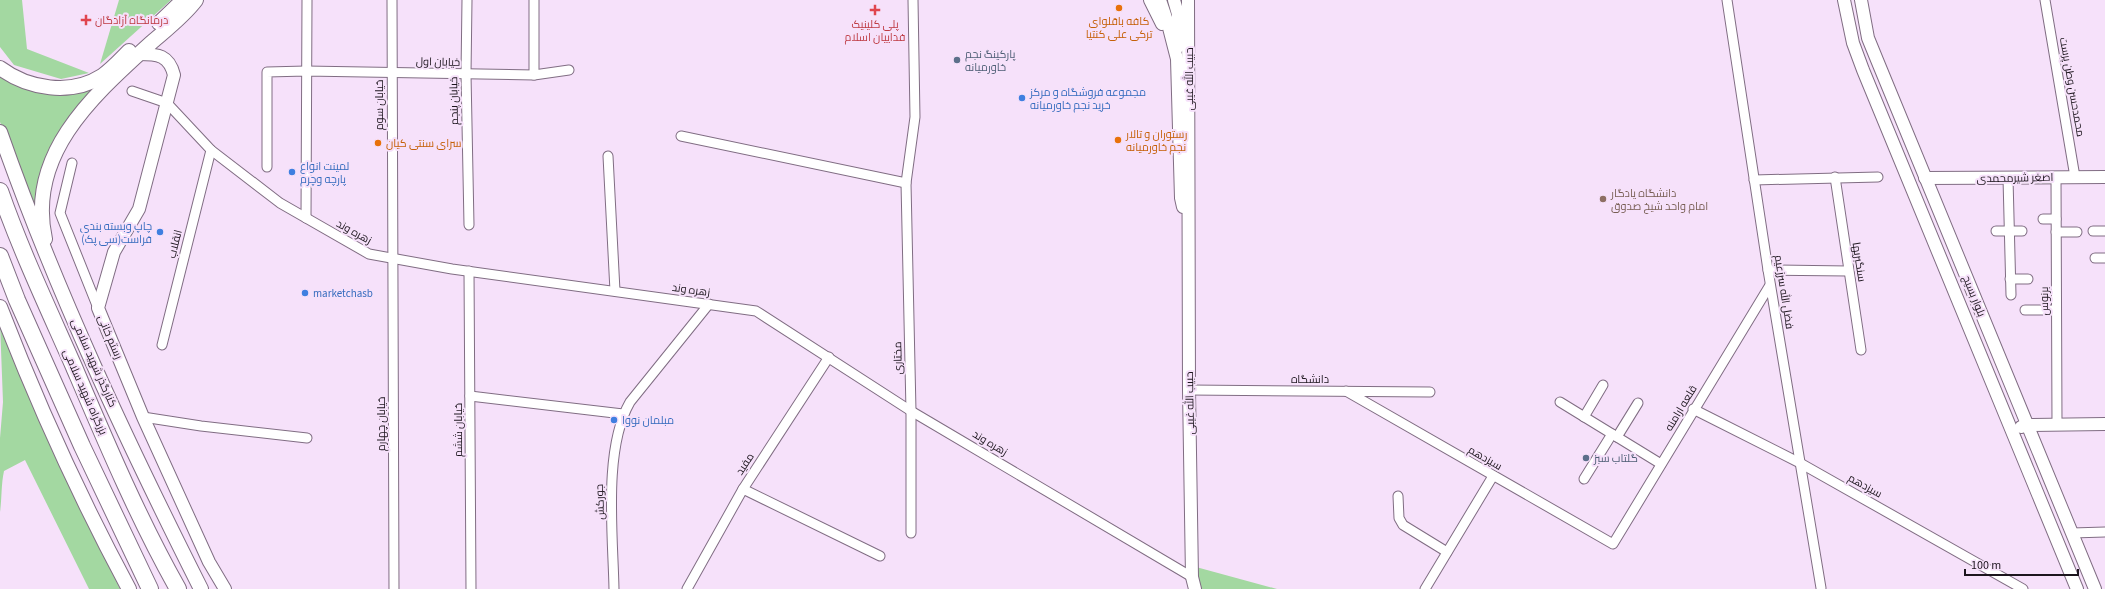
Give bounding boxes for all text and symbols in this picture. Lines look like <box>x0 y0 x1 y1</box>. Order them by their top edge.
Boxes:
marker: کافه باقلوای ترکی علی کنتیا <box>1114 3 1124 13</box>
marker: پلی کلینیک فداییان اسلام <box>869 4 881 16</box>
place label: درمانگاه آزادگان <box>95 13 168 28</box>
marker: درمانگاه آزادگان <box>80 14 92 26</box>
place label: کافه باقلوای ترکی علی کنتیا <box>1086 14 1152 42</box>
place label: پلی کلینیک فداییان اسلام <box>845 17 905 45</box>
street label: محمدحسن وطن پرست <box>2056 36 2088 138</box>
place label: پارکینگ نجم خاورمیانه <box>965 47 1015 75</box>
street label: حبیب الله غیبی <box>1181 47 1197 111</box>
street label: خیابان اول <box>416 54 460 70</box>
marker: پارکینگ نجم خاورمیانه <box>952 55 962 65</box>
street label: خیابان پنجم <box>446 77 462 125</box>
street label: خیابان سوم <box>372 80 387 130</box>
place label: مجموعه فروشگاه و مرکز خرید نجم خاورمیانه <box>1029 85 1146 113</box>
marker: مجموعه فروشگاه و مرکز خرید نجم خاورمیانه <box>1017 93 1027 103</box>
place label: رستوران و تالار نجم خاورمیانه <box>1125 127 1187 155</box>
marker: رستوران و تالار نجم خاورمیانه <box>1113 135 1123 145</box>
place label: سرای سنتی کیان <box>386 136 461 151</box>
marker: سرای سنتی کیان <box>373 138 383 148</box>
place label: لمینت انواع پارچه وچرم <box>300 159 349 187</box>
marker: لمینت انواع پارچه وچرم <box>287 167 297 177</box>
street label: اصغر شیرمحمدی <box>1976 170 2054 186</box>
place label: دانشگاه یادگار امام واحد شیخ صدوق <box>1610 186 1708 214</box>
marker: دانشگاه یادگار امام واحد شیخ صدوق <box>1598 194 1608 204</box>
street label: زهره وند <box>334 216 375 248</box>
place label: چاپ وبسته بندی فراست(سی پک) <box>80 219 152 247</box>
marker: چاپ وبسته بندی فراست(سی پک) <box>155 227 165 237</box>
street label: انقلاب <box>164 228 186 260</box>
street label: سنگبریها <box>1848 241 1870 283</box>
street label: فضل الله سرزعیم <box>1771 254 1798 330</box>
street label: بلوار بسیج <box>1959 273 1989 319</box>
street label: زهره وند <box>671 280 711 300</box>
place label: marketchasb <box>313 286 373 301</box>
street label: برنوس <box>2037 287 2052 315</box>
marker: marketchasb <box>300 288 310 298</box>
street label: رستم خانی <box>94 313 126 362</box>
street label: کنارگذر شهید سلامی <box>68 316 120 410</box>
street label: مختاری <box>890 341 906 375</box>
street label: بزرگراه شهید سلامی <box>59 347 111 437</box>
street label: حبیب الله غیبی <box>1181 371 1198 435</box>
street label: دانشگاه <box>1291 372 1329 387</box>
street label: قلعه ارامنه <box>1661 382 1701 434</box>
street label: خیابان چهارم <box>374 397 389 451</box>
street label: خیابان ششم <box>451 403 466 457</box>
place label: مبلمان نووا <box>622 413 674 428</box>
marker: مبلمان نووا <box>609 415 619 425</box>
street label: زهره وند <box>970 427 1010 459</box>
street label: سیزدهم <box>1465 442 1505 474</box>
street label: مفید <box>732 450 758 478</box>
place label: گلتاب سبز <box>1593 451 1638 466</box>
marker: گلتاب سبز <box>1581 453 1591 463</box>
street label: سیزدهم <box>1845 470 1885 502</box>
street label: جورکش <box>592 484 608 520</box>
scale bar <box>1965 551 2078 577</box>
text: 100 m <box>1971 557 2001 574</box>

